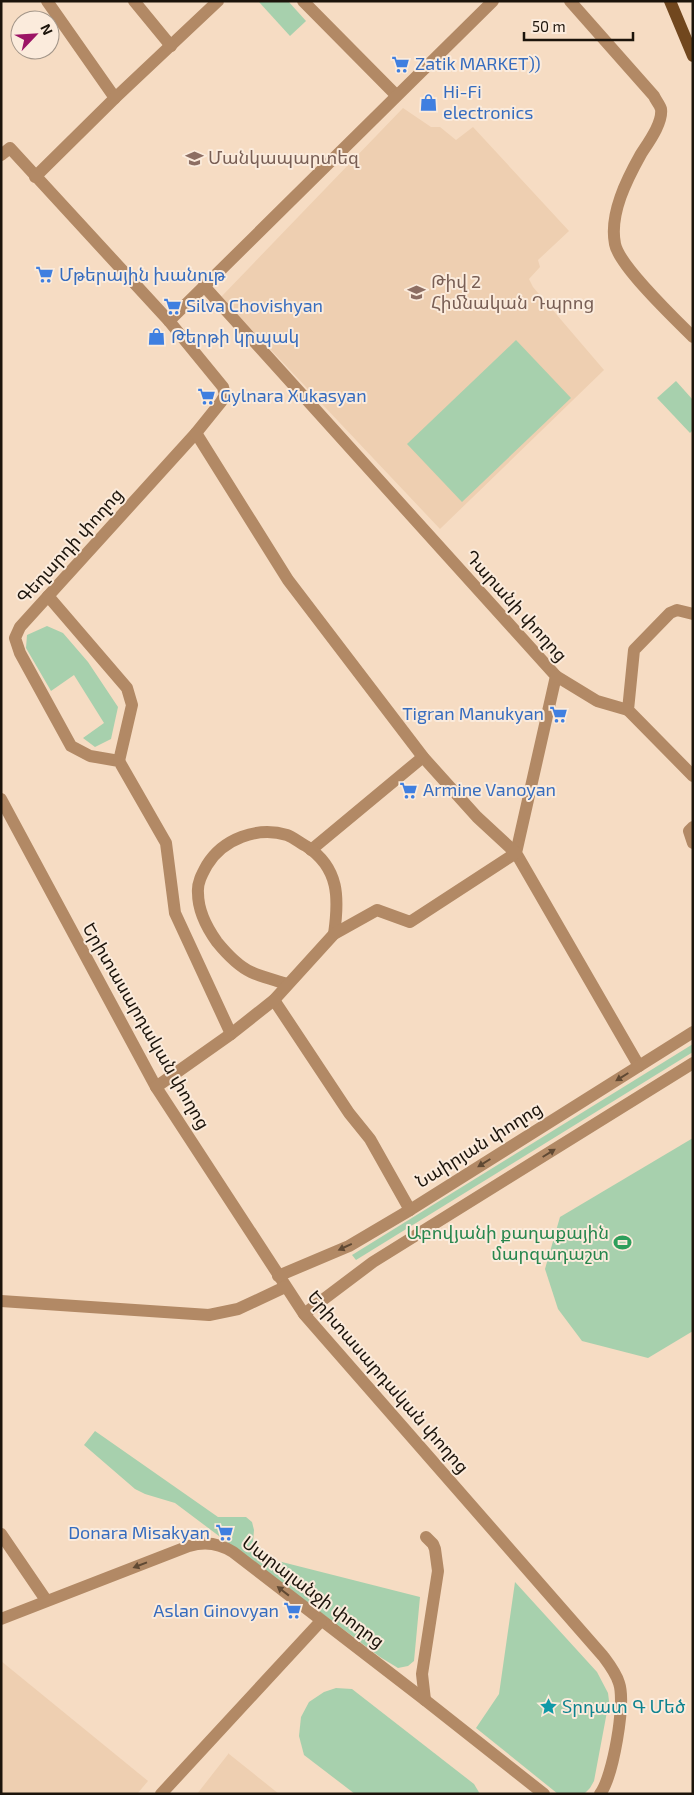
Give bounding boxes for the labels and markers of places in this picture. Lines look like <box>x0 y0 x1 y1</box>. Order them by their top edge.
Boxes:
place label: Zatik MARKET)) <box>415 52 541 74</box>
supermarket icon: Zatik MARKET)) <box>391 54 411 74</box>
place label: Hi-Fi electronics <box>443 80 533 123</box>
shop icon: Hi-Fi electronics <box>419 92 439 112</box>
place label: Մանկապարտեզ <box>208 146 360 168</box>
school or university icon: Մանկապարտեզ <box>184 148 204 168</box>
place label: Մթերային խանութ <box>59 263 227 285</box>
supermarket icon: Մթերային խանութ <box>35 265 55 285</box>
place label: Թիվ 2 Հիմնական Դպրոց <box>431 270 594 313</box>
school or university icon: Թիվ 2 Հիմնական Դպրոց <box>407 282 427 302</box>
place label: Silva Chovishyan <box>186 294 323 316</box>
supermarket icon: Silva Chovishyan <box>162 296 182 316</box>
place label: Թերթի կրպակ <box>171 325 299 347</box>
shop icon: Թերթի կրպակ <box>147 327 167 347</box>
place label: Gylnara Xukasyan <box>220 384 367 406</box>
supermarket icon: Gylnara Xukasyan <box>196 386 216 406</box>
place label: Tigran Manukyan <box>402 702 544 724</box>
supermarket icon: Tigran Manukyan <box>548 704 568 724</box>
place label: Armine Vanoyan <box>423 778 556 800</box>
supermarket icon: Armine Vanoyan <box>399 780 419 800</box>
place label: Աբովյանի քաղաքային մարզադաշտ <box>406 1221 609 1264</box>
sports icon: Աբովյանի քաղաքային մարզադաշտ <box>613 1233 633 1253</box>
place label: Donara Misakyan <box>68 1521 210 1543</box>
supermarket icon: Donara Misakyan <box>214 1523 234 1543</box>
place label: Aslan Ginovyan <box>153 1599 279 1621</box>
supermarket icon: Aslan Ginovyan <box>283 1601 303 1621</box>
place label: Տրդատ Գ Մեծ <box>562 1695 686 1717</box>
place icon: Տրդատ Գ Մեծ <box>538 1697 558 1717</box>

